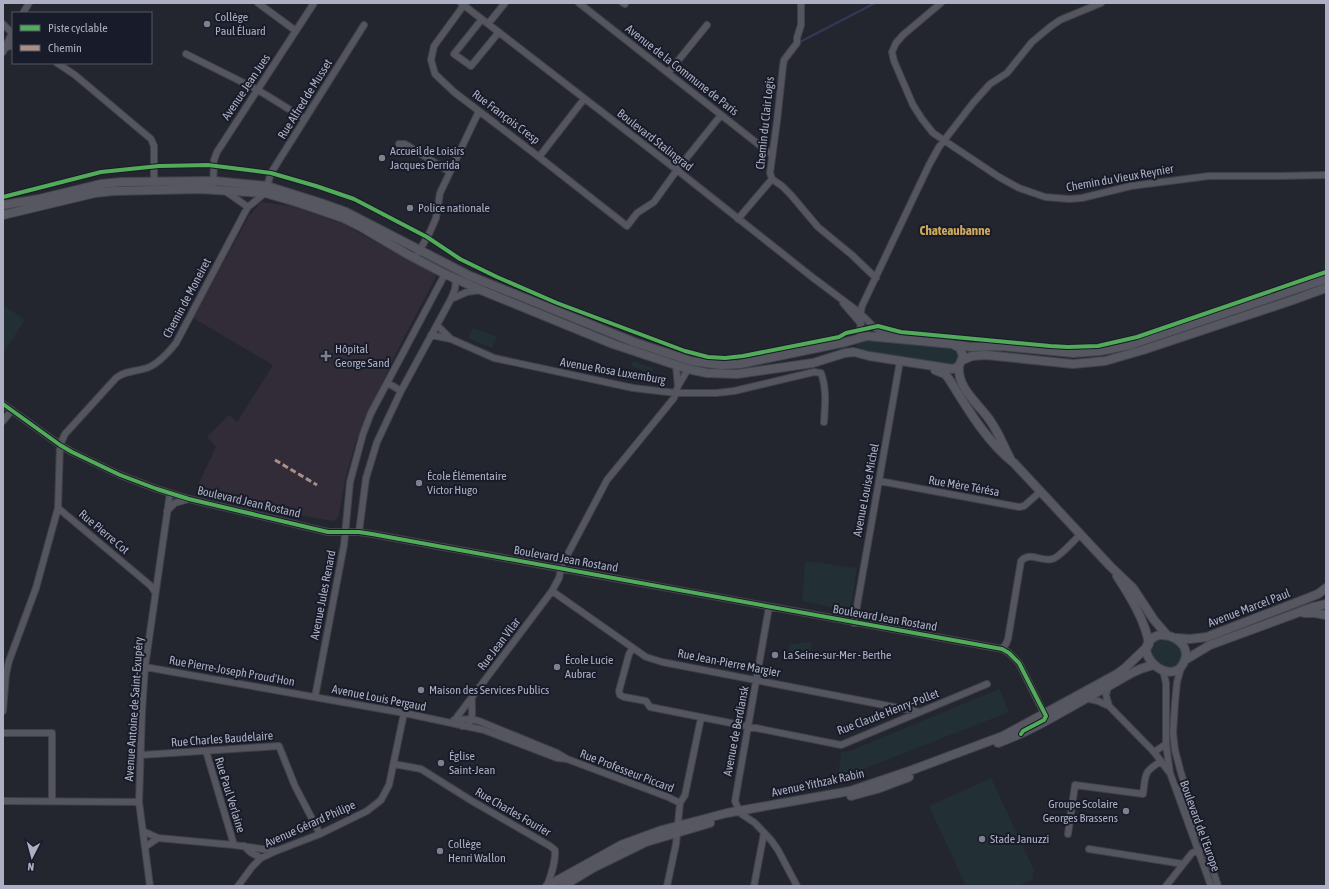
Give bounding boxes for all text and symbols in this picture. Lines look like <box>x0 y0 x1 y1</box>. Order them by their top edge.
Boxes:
place label: Collège Paul Éluard <box>215 10 266 38</box>
legend <box>12 12 152 64</box>
marker: Collège Paul Éluard <box>202 19 212 29</box>
text: Piste cyclable <box>48 21 108 35</box>
street label: Avenue de la Commune de Paris <box>623 22 741 118</box>
text: Chemin <box>48 41 82 55</box>
street label: Avenue Jean Jues <box>219 51 273 123</box>
street label: Rue Alfred de Musset <box>275 56 335 142</box>
street label: Chemin du Clair Logis <box>753 76 777 170</box>
street label: Rue François Cresp <box>469 87 543 147</box>
street label: Boulevard Stalingrad <box>614 106 696 174</box>
place label: Accueil de Loisirs Jacques Derrida <box>390 144 464 172</box>
marker: Accueil de Loisirs Jacques Derrida <box>377 153 387 163</box>
street label: Chemin du Vieux Reynier <box>1065 162 1175 194</box>
place label: Police nationale <box>418 201 490 215</box>
marker: Police nationale <box>405 203 415 213</box>
district label: Chateaubanne <box>920 223 990 238</box>
street label: Chemin de Moneiret <box>160 255 214 340</box>
place label: Hôpital George Sand <box>335 342 390 370</box>
marker: Hôpital George Sand <box>320 350 332 362</box>
street label: Avenue Rosa Luxemburg <box>559 355 668 387</box>
street label: Avenue Louise Michel <box>850 441 882 538</box>
place label: École Élémentaire Victor Hugo <box>427 469 507 497</box>
street label: Rue Mère Térésa <box>927 473 1001 499</box>
marker: École Élémentaire Victor Hugo <box>414 478 424 488</box>
street label: Boulevard Jean Rostand <box>196 483 302 521</box>
street label: Rue Pierre Cot <box>76 507 132 557</box>
street label: Boulevard Jean Rostand <box>513 543 619 575</box>
street label: Avenue Jules Renard <box>307 549 339 641</box>
street label: Avenue Marcel Paul <box>1206 586 1293 630</box>
street label: Boulevard Jean Rostand <box>832 602 938 634</box>
street label: Rue Jean Vilar <box>475 615 524 673</box>
street label: Avenue Antoine de Saint-Exupéry <box>122 636 146 782</box>
street label: Rue Jean-Pierre Margier <box>676 646 782 680</box>
place label: La Seine-sur-Mer - Berthe <box>783 648 892 662</box>
marker: La Seine-sur-Mer - Berthe <box>770 650 780 660</box>
street label: Rue Pierre-Joseph Proud'Hon <box>168 653 296 689</box>
place label: École Lucie Aubrac <box>565 653 613 681</box>
marker: École Lucie Aubrac <box>552 662 562 672</box>
street label: Avenue Louis Pergaud <box>331 682 427 714</box>
place label: Maison des Services Publics <box>429 683 549 697</box>
street label: Avenue de Berdiansk <box>720 684 752 777</box>
marker: Maison des Services Publics <box>416 685 426 695</box>
street label: Rue Claude Henry-Pollet <box>835 686 941 738</box>
street label: Rue Charles Baudelaire <box>170 728 274 750</box>
street label: Rue Professeur Piccard <box>578 747 676 795</box>
place label: Église Saint-Jean <box>449 749 495 777</box>
street label: Rue Paul Verlaine <box>212 756 248 834</box>
marker: Église Saint-Jean <box>436 758 446 768</box>
street label: Avenue Yithzak Rabin <box>770 766 866 800</box>
street label: Boulevard de l'Europe <box>1177 779 1223 873</box>
street label: Rue Charles Fourier <box>473 785 554 840</box>
place label: Groupe Scolaire Georges Brassens <box>1043 797 1118 825</box>
street label: Avenue Gérard Philipe <box>262 798 358 850</box>
marker: Groupe Scolaire Georges Brassens <box>1121 806 1131 816</box>
place label: Stade Januzzi <box>990 832 1049 846</box>
marker: Stade Januzzi <box>977 834 987 844</box>
north arrow <box>12 837 52 877</box>
place label: Collège Henri Wallon <box>448 837 506 865</box>
marker: Collège Henri Wallon <box>435 846 445 856</box>
text: N <box>27 861 35 873</box>

